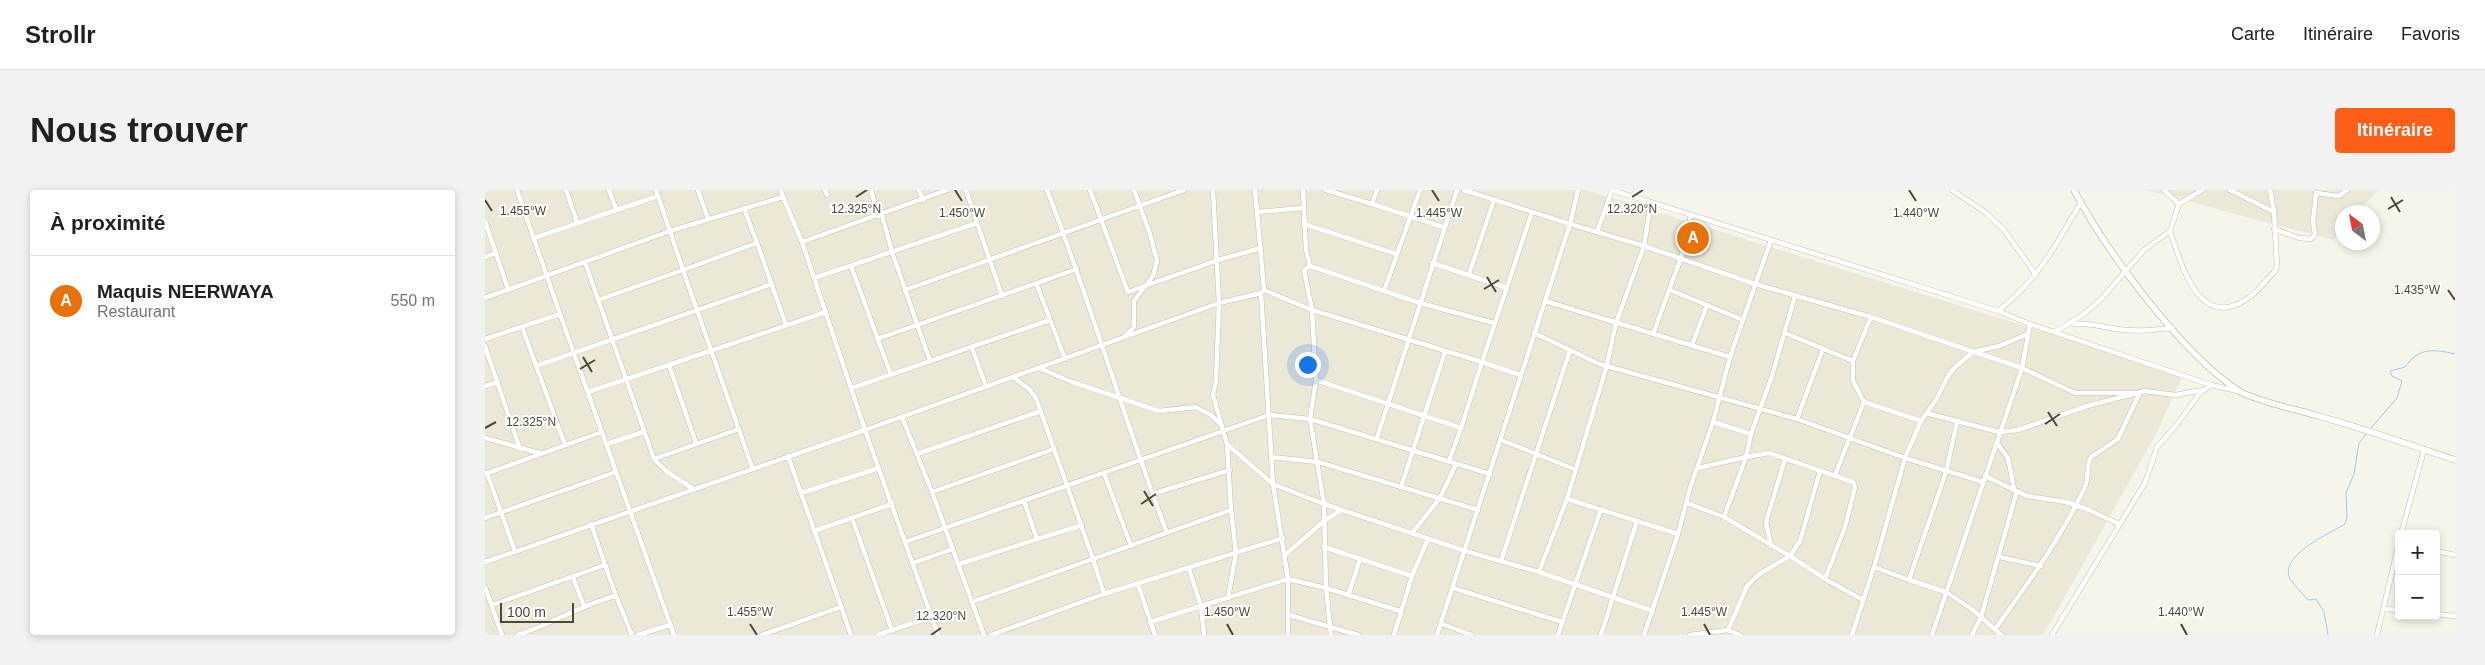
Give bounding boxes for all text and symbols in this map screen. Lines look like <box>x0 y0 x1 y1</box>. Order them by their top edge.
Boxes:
text: Strollr <box>25 21 96 48</box>
text: Carte <box>2231 24 2275 44</box>
text: Itinéraire <box>2303 24 2373 44</box>
text: Favoris <box>2401 24 2460 44</box>
button: Itinéraire <box>2335 108 2455 153</box>
text: Nous trouver <box>30 110 248 149</box>
text: 12.325°N <box>831 202 881 216</box>
text: 12.320°N <box>1607 202 1657 216</box>
text: 1.455°W <box>500 204 547 218</box>
north arrow <box>2335 205 2380 250</box>
text: 1.450°W <box>939 206 986 220</box>
text: 1.445°W <box>1416 206 1463 220</box>
text: 1.440°W <box>1893 206 1940 220</box>
text: À proximité <box>50 211 166 234</box>
pin: A <box>1677 219 1709 257</box>
text: Maquis NEERWAYA <box>97 281 274 302</box>
text: 1.435°W <box>2394 283 2441 297</box>
text: A <box>60 292 72 309</box>
text: 550 m <box>391 292 435 309</box>
text: Restaurant <box>97 303 175 320</box>
your location <box>1295 352 1321 378</box>
text: 12.325°N <box>506 415 556 429</box>
map controls <box>2395 530 2440 620</box>
button: + <box>2395 530 2440 575</box>
button: − <box>2395 575 2440 620</box>
scale bar <box>500 600 574 623</box>
text: 100 m <box>507 604 546 620</box>
text: 1.455°W <box>727 605 774 619</box>
text: 1.450°W <box>1204 605 1251 619</box>
text: 1.445°W <box>1681 605 1728 619</box>
text: 1.440°W <box>2158 605 2205 619</box>
text: 12.320°N <box>916 609 966 623</box>

